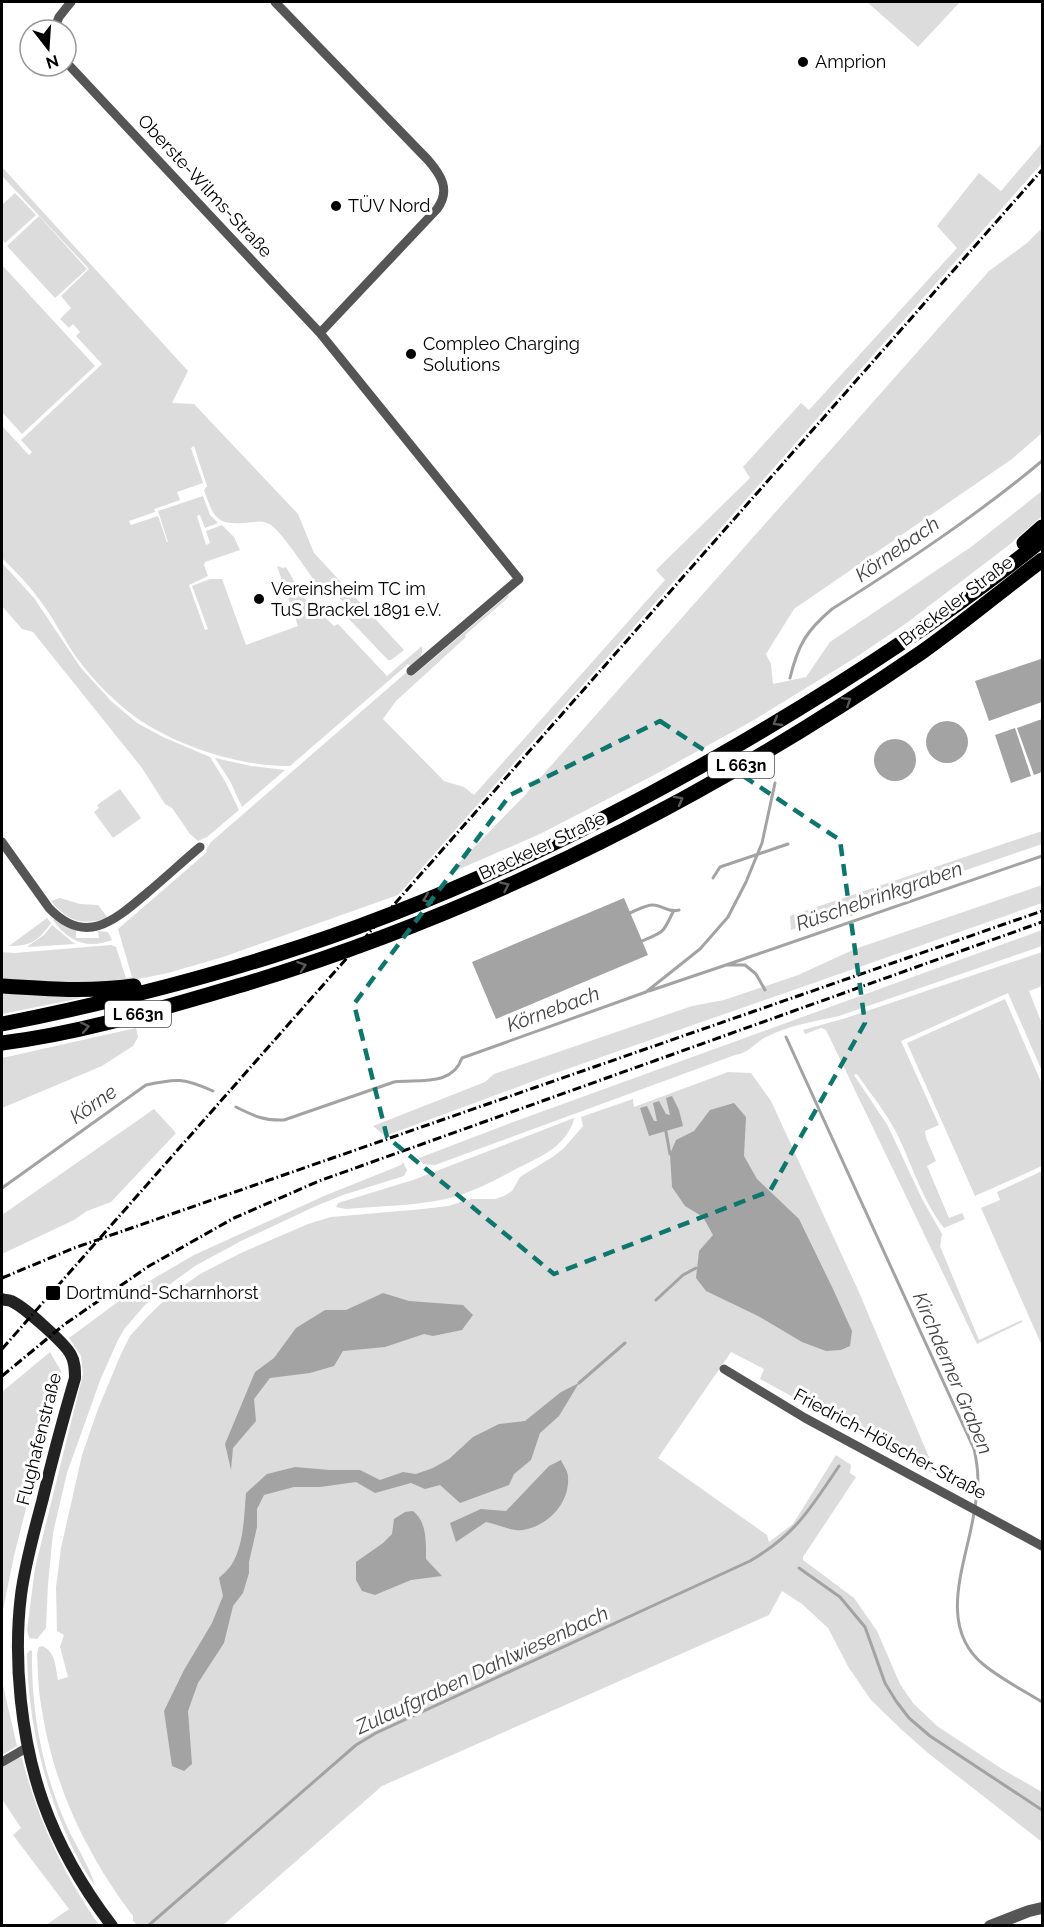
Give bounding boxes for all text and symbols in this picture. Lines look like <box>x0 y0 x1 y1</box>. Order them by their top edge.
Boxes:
north arrow <box>18 18 78 78</box>
text: N <box>44 51 61 73</box>
place label: Amprion <box>815 51 886 72</box>
marker: Amprion <box>796 55 810 69</box>
street label: Oberste-Wilms-Straße <box>134 110 277 262</box>
place label: TÜV Nord <box>348 195 431 216</box>
marker: TÜV Nord <box>329 199 343 213</box>
place label: Compleo Charging Solutions <box>423 333 580 375</box>
marker: Compleo Charging Solutions <box>404 347 418 361</box>
water label: Körnebach <box>850 511 944 587</box>
street label: Brackeler Straße <box>895 551 1017 650</box>
place label: Vereinsheim TC im TuS Brackel 1891 e.V. <box>271 578 441 620</box>
marker: Vereinsheim TC im TuS Brackel 1891 e.V. <box>252 592 266 606</box>
one-way arrow <box>840 697 851 708</box>
one-way arrow <box>773 715 783 726</box>
road number: L 663n <box>708 752 774 778</box>
one-way arrow <box>673 796 684 807</box>
street label: Brackeler Straße <box>475 807 609 884</box>
water label: Rüschebrinkgraben <box>793 856 965 936</box>
one-way arrow <box>498 882 509 894</box>
one-way arrow <box>422 892 433 904</box>
one-way arrow <box>296 961 307 973</box>
water label: Körnebach <box>503 981 603 1037</box>
road number: L 663n <box>105 1001 171 1027</box>
one-way arrow <box>80 1021 90 1034</box>
water label: Körne <box>65 1079 121 1129</box>
place label: Dortmund-Scharnhorst <box>66 1282 259 1303</box>
marker: Dortmund-Scharnhorst <box>44 1284 62 1302</box>
water label: Kirchderner Graben <box>908 1288 998 1458</box>
street label: Flughafenstraße <box>12 1370 65 1507</box>
street label: Friedrich-Hölscher-Straße <box>790 1384 991 1504</box>
water label: Zulaufgraben Dahlwiesenbach <box>351 1601 612 1740</box>

